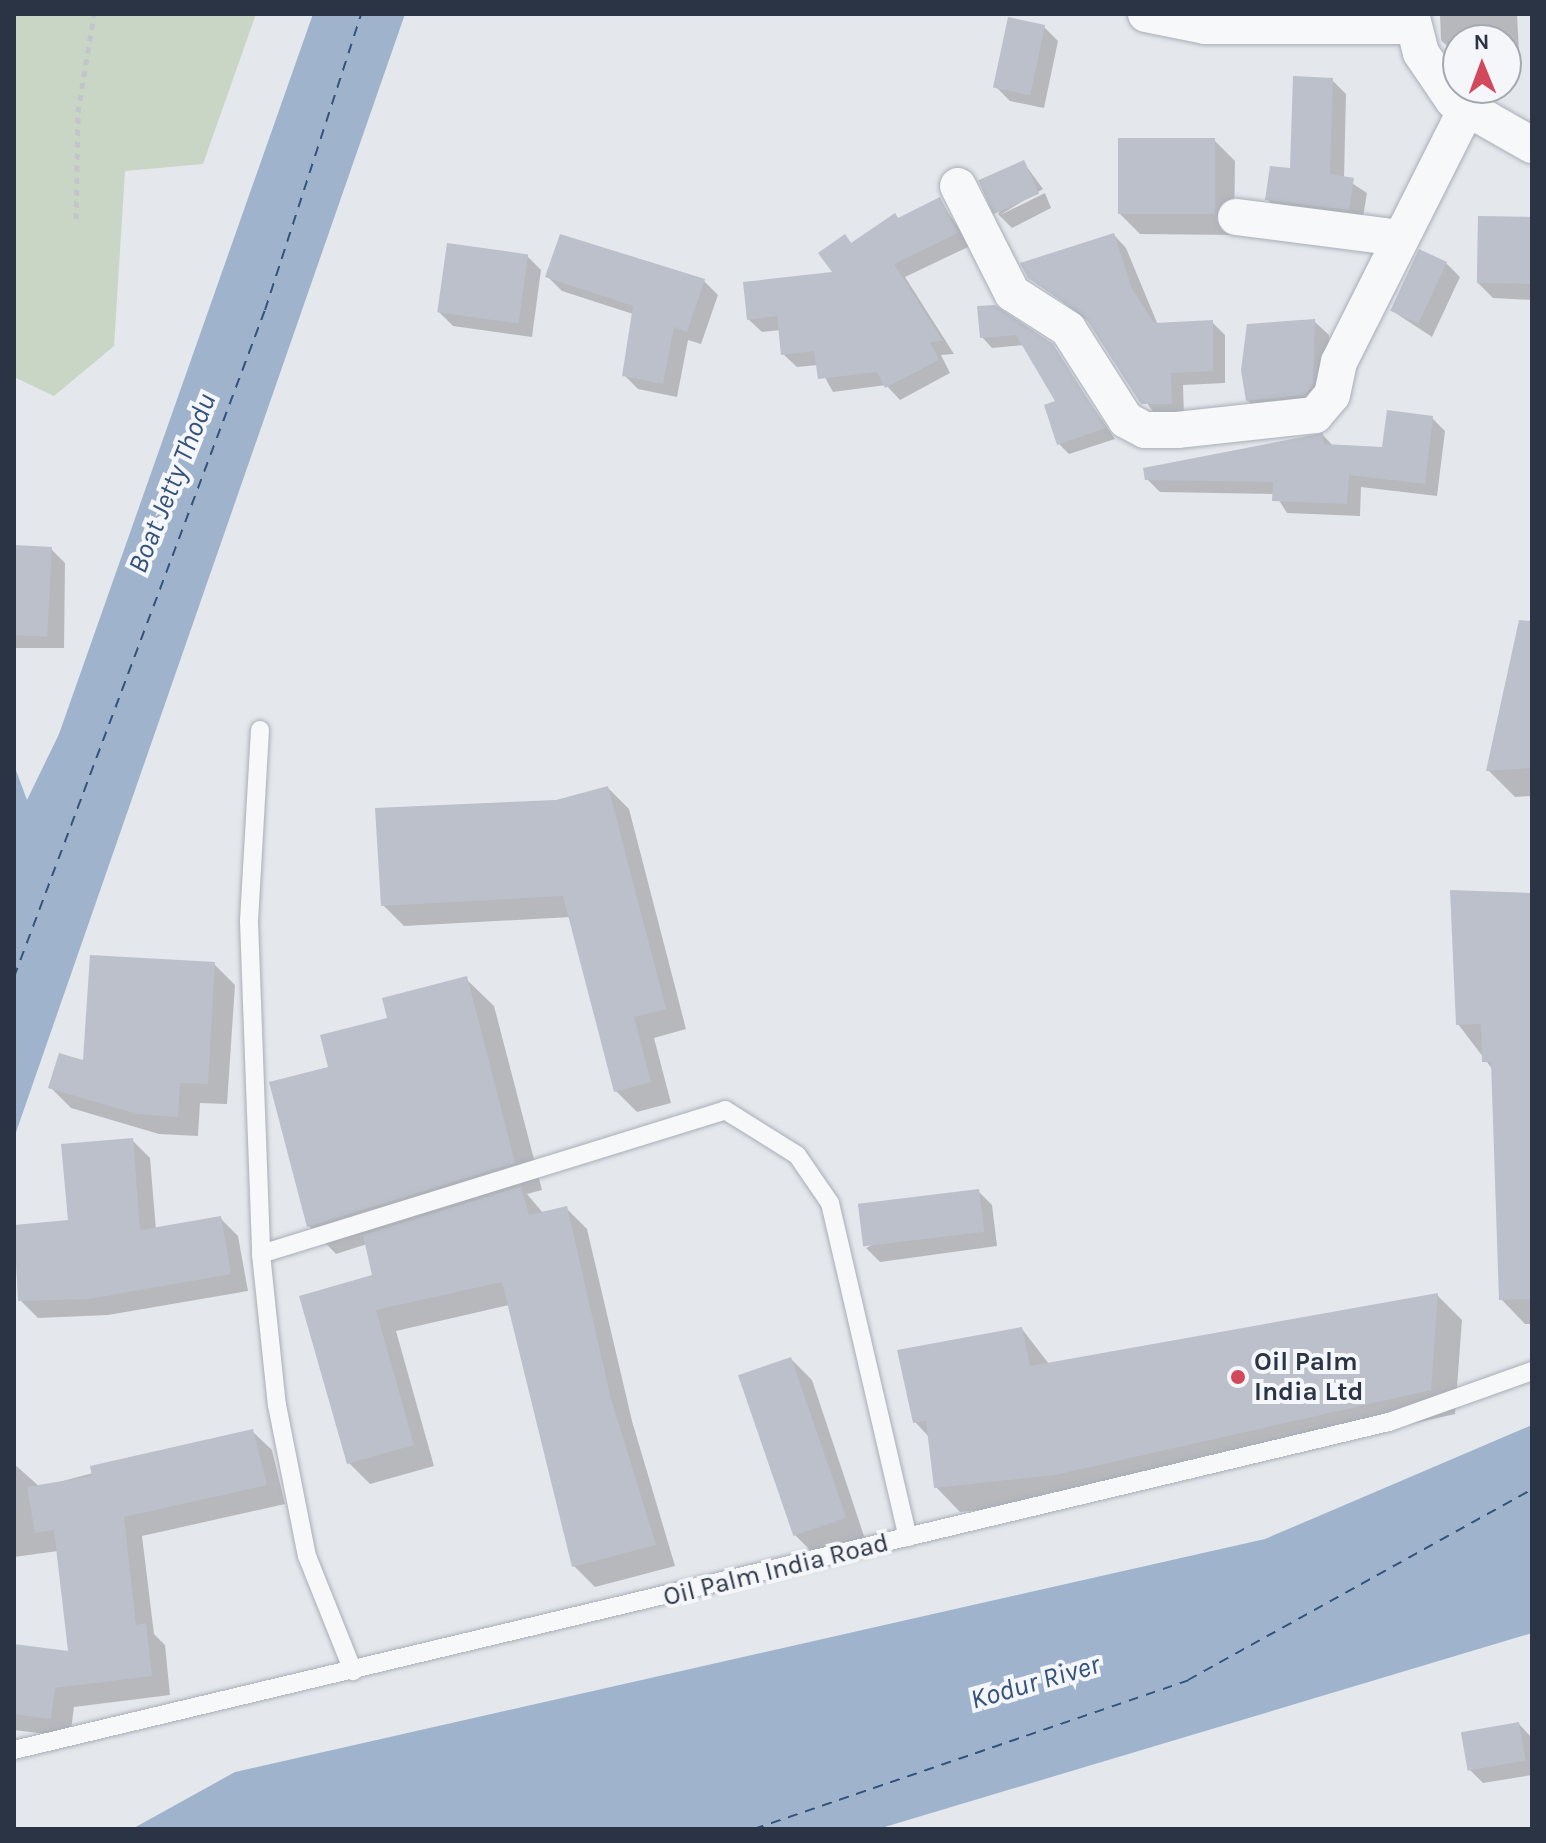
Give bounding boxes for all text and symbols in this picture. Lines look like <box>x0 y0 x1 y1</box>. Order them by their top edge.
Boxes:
north arrow <box>1442 24 1522 104</box>
text: N <box>1473 29 1490 55</box>
water label: Boat Jetty Thodu <box>121 388 223 578</box>
place label: Oil Palm India Ltd <box>1254 1346 1363 1408</box>
marker: Oil Palm India Ltd <box>1229 1368 1247 1386</box>
street label: Oil Palm India Road <box>660 1527 892 1613</box>
water label: Kodur River <box>966 1647 1104 1717</box>

